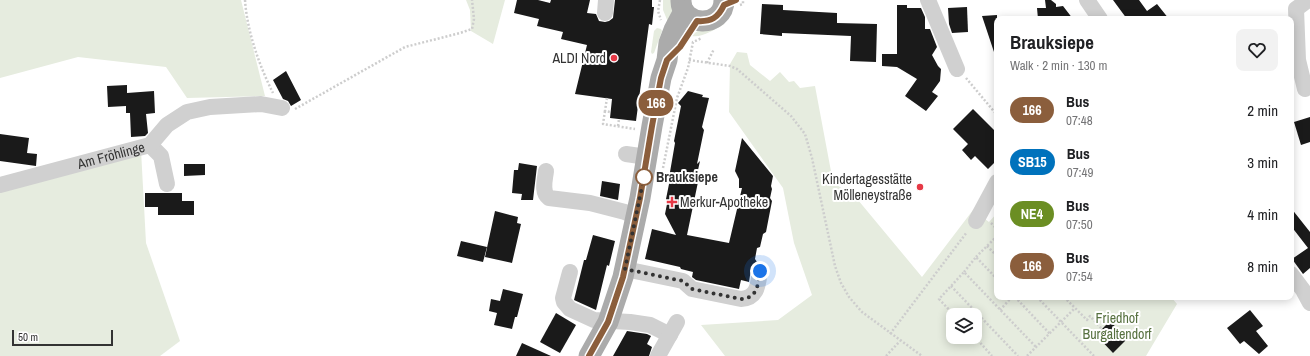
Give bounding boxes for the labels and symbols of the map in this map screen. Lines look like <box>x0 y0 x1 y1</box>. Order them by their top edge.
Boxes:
place label: ALDI Nord <box>551 49 606 67</box>
marker: ALDI Nord <box>609 53 619 63</box>
line badge: 166 <box>633 90 679 116</box>
street label: Am Fröhlinge <box>74 138 147 173</box>
marker: Brauksiepe <box>635 168 653 186</box>
place label: Brauksiepe <box>656 168 718 186</box>
place label: Kindertagesstätte Mölleneystraße <box>822 170 912 204</box>
marker: Kindertagesstätte Mölleneystraße <box>915 182 925 192</box>
place label: Merkur-Apotheke <box>680 193 768 211</box>
marker: Merkur-Apotheke <box>667 197 677 207</box>
your location <box>750 261 770 281</box>
park label: Friedhof Burgaltendorf <box>1083 309 1152 343</box>
scale bar <box>12 328 113 347</box>

